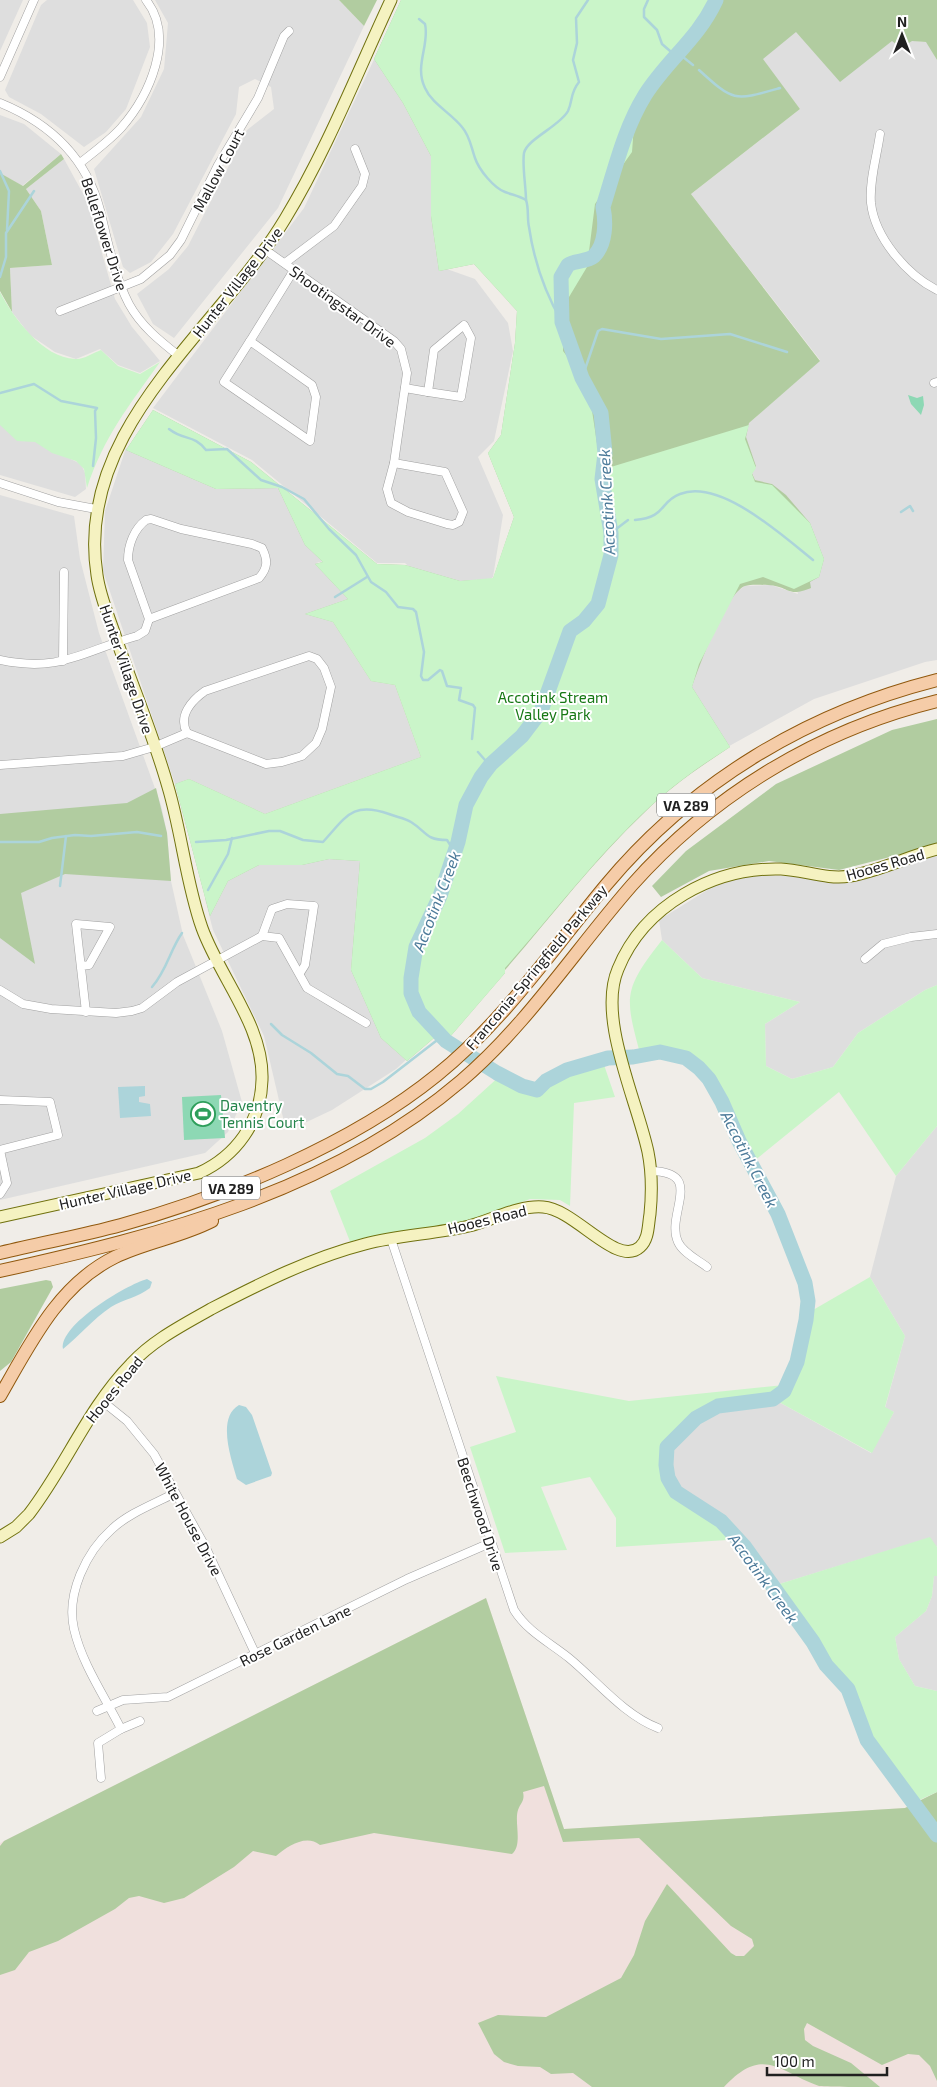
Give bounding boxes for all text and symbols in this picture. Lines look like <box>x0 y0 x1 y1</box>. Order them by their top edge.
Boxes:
north arrow <box>877 10 927 60</box>
text: N <box>897 13 907 30</box>
street label: Mallow Court <box>189 125 248 215</box>
street label: Belleflower Drive <box>78 175 132 293</box>
street label: Hunter Village Drive <box>188 223 286 341</box>
street label: Shootingstar Drive <box>286 261 400 351</box>
water label: Accotink Creek <box>594 449 618 556</box>
street label: Hunter Village Drive <box>97 602 157 736</box>
park label: Accotink Stream Valley Park <box>498 688 608 723</box>
road number: VA 289 <box>657 794 715 816</box>
street label: Hooes Road <box>844 844 926 884</box>
water label: Accotink Creek <box>408 848 464 955</box>
street label: Franconia-Springfield Parkway <box>461 881 611 1053</box>
place label: Daventry Tennis Court <box>220 1096 305 1131</box>
sports icon: Daventry Tennis Court <box>190 1101 216 1127</box>
water label: Accotink Creek <box>717 1107 783 1211</box>
street label: Hunter Village Drive <box>57 1165 193 1213</box>
road number: VA 289 <box>202 1176 260 1200</box>
street label: Hooes Road <box>446 1201 528 1237</box>
street label: Hooes Road <box>82 1352 146 1426</box>
street label: Beechwood Drive <box>454 1455 508 1573</box>
street label: White House Drive <box>152 1459 226 1579</box>
water label: Accotink Creek <box>725 1529 803 1626</box>
street label: Rose Garden Lane <box>236 1600 354 1670</box>
scale bar <box>767 2044 887 2076</box>
text: 100 m <box>774 2052 815 2070</box>

